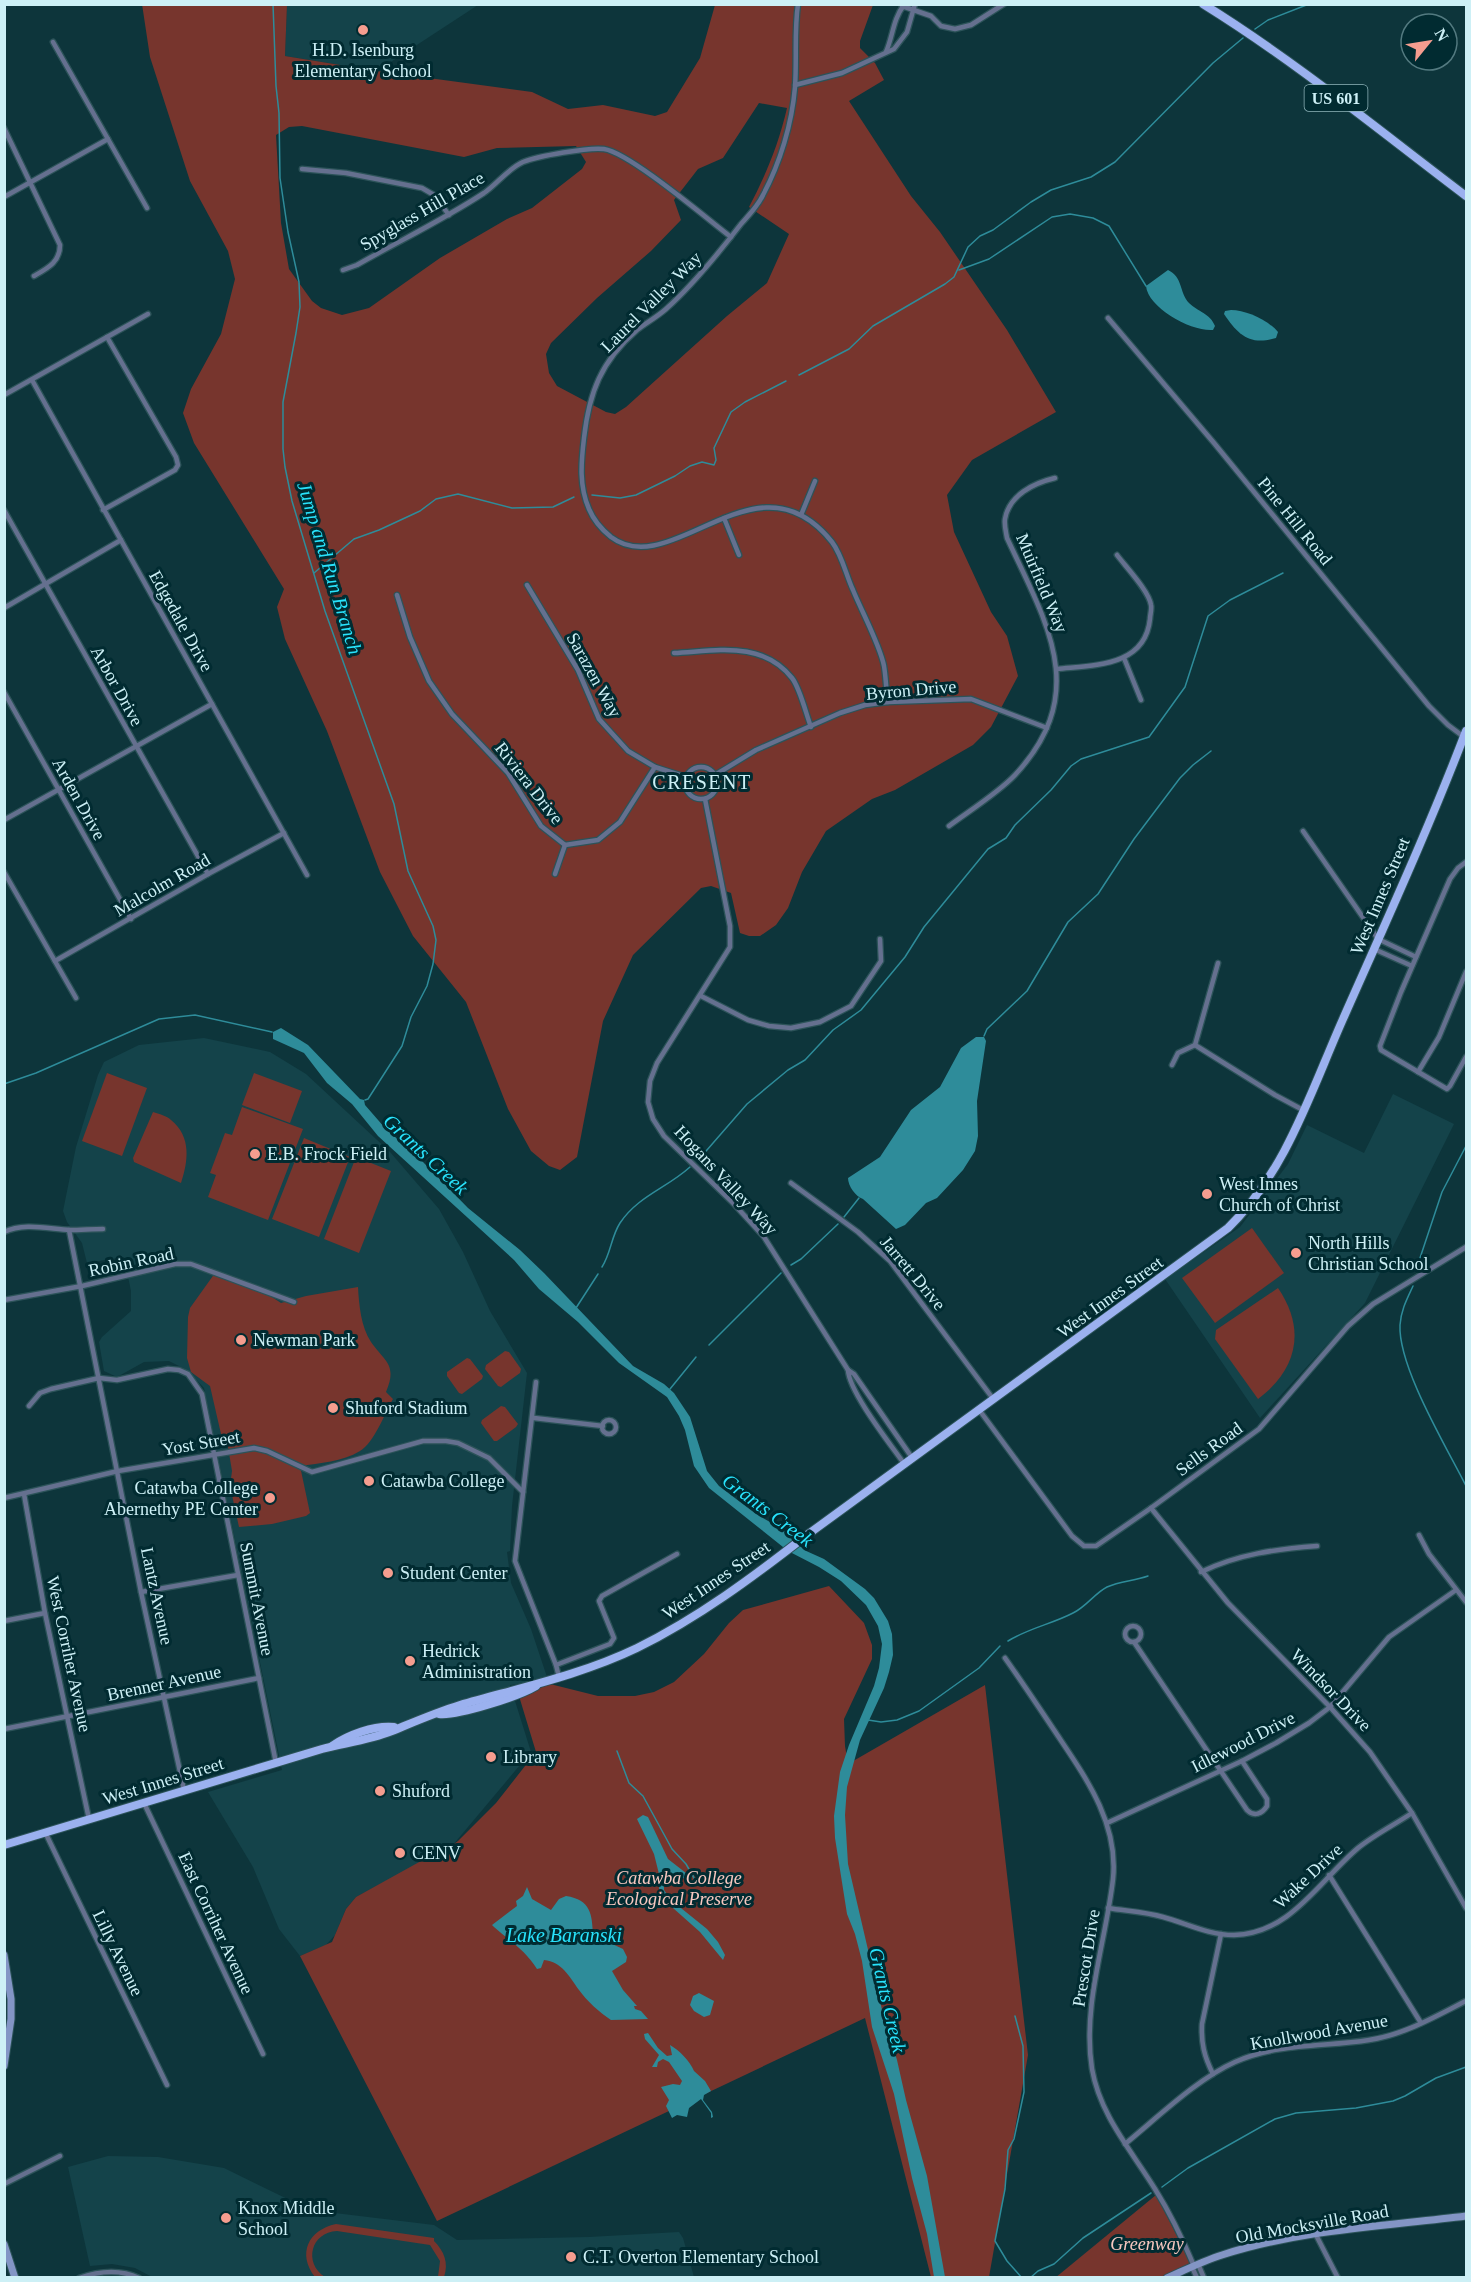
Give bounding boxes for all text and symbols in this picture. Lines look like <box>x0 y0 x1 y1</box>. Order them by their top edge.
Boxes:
north arrow <box>1399 12 1459 72</box>
marker: H.D. Isenburg Elementary School <box>356 23 370 37</box>
text: N <box>1431 25 1452 44</box>
place label: H.D. Isenburg Elementary School <box>294 40 432 81</box>
road number: US 601 <box>1304 85 1368 111</box>
street label: Spyglass Hill Place <box>356 167 488 255</box>
street label: Laurel Valley Way <box>597 248 705 356</box>
street label: Pine Hill Road <box>1254 473 1336 569</box>
water label: Jump and Run Branch <box>292 479 367 657</box>
street label: Muirfield Way <box>1012 530 1072 636</box>
street label: Edgedale Drive <box>145 567 217 675</box>
street label: Sarazen Way <box>563 629 625 721</box>
street label: Arbor Drive <box>87 642 147 730</box>
street label: Byron Drive <box>865 676 957 704</box>
street label: Riviera Drive <box>491 738 567 828</box>
street label: Arden Drive <box>48 755 110 843</box>
district label: CRESENT <box>652 771 752 793</box>
street label: West Innes Street <box>1346 834 1414 958</box>
street label: Malcolm Road <box>110 849 214 921</box>
water label: Grants Creek <box>379 1109 474 1199</box>
street label: Hogans Valley Way <box>670 1121 782 1239</box>
place label: E.B. Frock Field <box>267 1144 387 1164</box>
marker: E.B. Frock Field <box>248 1147 262 1161</box>
place label: West Innes Church of Christ <box>1219 1174 1340 1215</box>
marker: West Innes Church of Christ <box>1200 1187 1214 1201</box>
street label: Jarrett Drive <box>876 1232 950 1314</box>
place label: North Hills Christian School <box>1308 1233 1429 1274</box>
street label: Robin Road <box>87 1243 175 1281</box>
marker: North Hills Christian School <box>1289 1246 1303 1260</box>
street label: West Innes Street <box>1053 1252 1167 1342</box>
place label: Newman Park <box>253 1330 355 1350</box>
marker: Newman Park <box>234 1333 248 1347</box>
place label: Shuford Stadium <box>345 1398 468 1418</box>
marker: Shuford Stadium <box>326 1401 340 1415</box>
street label: Sells Road <box>1172 1418 1246 1480</box>
street label: Yost Street <box>161 1426 241 1460</box>
water label: Grants Creek <box>718 1469 818 1552</box>
place label: Catawba College <box>381 1471 504 1491</box>
marker: Catawba College <box>362 1474 376 1488</box>
place label: Catawba College Abernethy PE Center <box>104 1478 258 1519</box>
marker: Catawba College Abernethy PE Center <box>263 1491 277 1505</box>
street label: West Innes Street <box>658 1537 774 1623</box>
street label: Summit Avenue <box>236 1541 278 1657</box>
street label: Lantz Avenue <box>137 1545 177 1647</box>
place label: Student Center <box>400 1563 507 1583</box>
marker: Student Center <box>381 1566 395 1580</box>
street label: West Corriher Avenue <box>43 1574 95 1734</box>
place label: Hedrick Administration <box>422 1641 531 1682</box>
street label: Windsor Drive <box>1287 1645 1375 1735</box>
marker: Hedrick Administration <box>403 1654 417 1668</box>
street label: Brenner Avenue <box>105 1661 223 1705</box>
street label: Idlewood Drive <box>1188 1707 1298 1777</box>
place label: Library <box>503 1747 557 1767</box>
marker: Library <box>484 1750 498 1764</box>
street label: West Innes Street <box>100 1753 226 1809</box>
place label: Shuford <box>392 1781 450 1801</box>
marker: Shuford <box>373 1784 387 1798</box>
street label: Wake Drive <box>1270 1839 1346 1913</box>
place label: CENV <box>412 1843 461 1863</box>
marker: CENV <box>393 1846 407 1860</box>
street label: East Corriher Avenue <box>174 1849 258 1997</box>
park label: Catawba College Ecological Preserve <box>605 1868 752 1909</box>
street label: Lilly Avenue <box>89 1907 147 1999</box>
street label: Prescot Drive <box>1068 1908 1104 2008</box>
water label: Lake Baranski <box>505 1924 622 1946</box>
water label: Grants Creek <box>865 1945 911 2056</box>
street label: Knollwood Avenue <box>1249 2010 1389 2054</box>
place label: Knox Middle School <box>238 2198 335 2239</box>
street label: Old Mocksville Road <box>1234 2201 1390 2247</box>
marker: Knox Middle School <box>219 2211 233 2225</box>
park label: Greenway <box>1110 2234 1184 2254</box>
place label: C.T. Overton Elementary School <box>583 2247 819 2267</box>
marker: C.T. Overton Elementary School <box>564 2250 578 2264</box>

